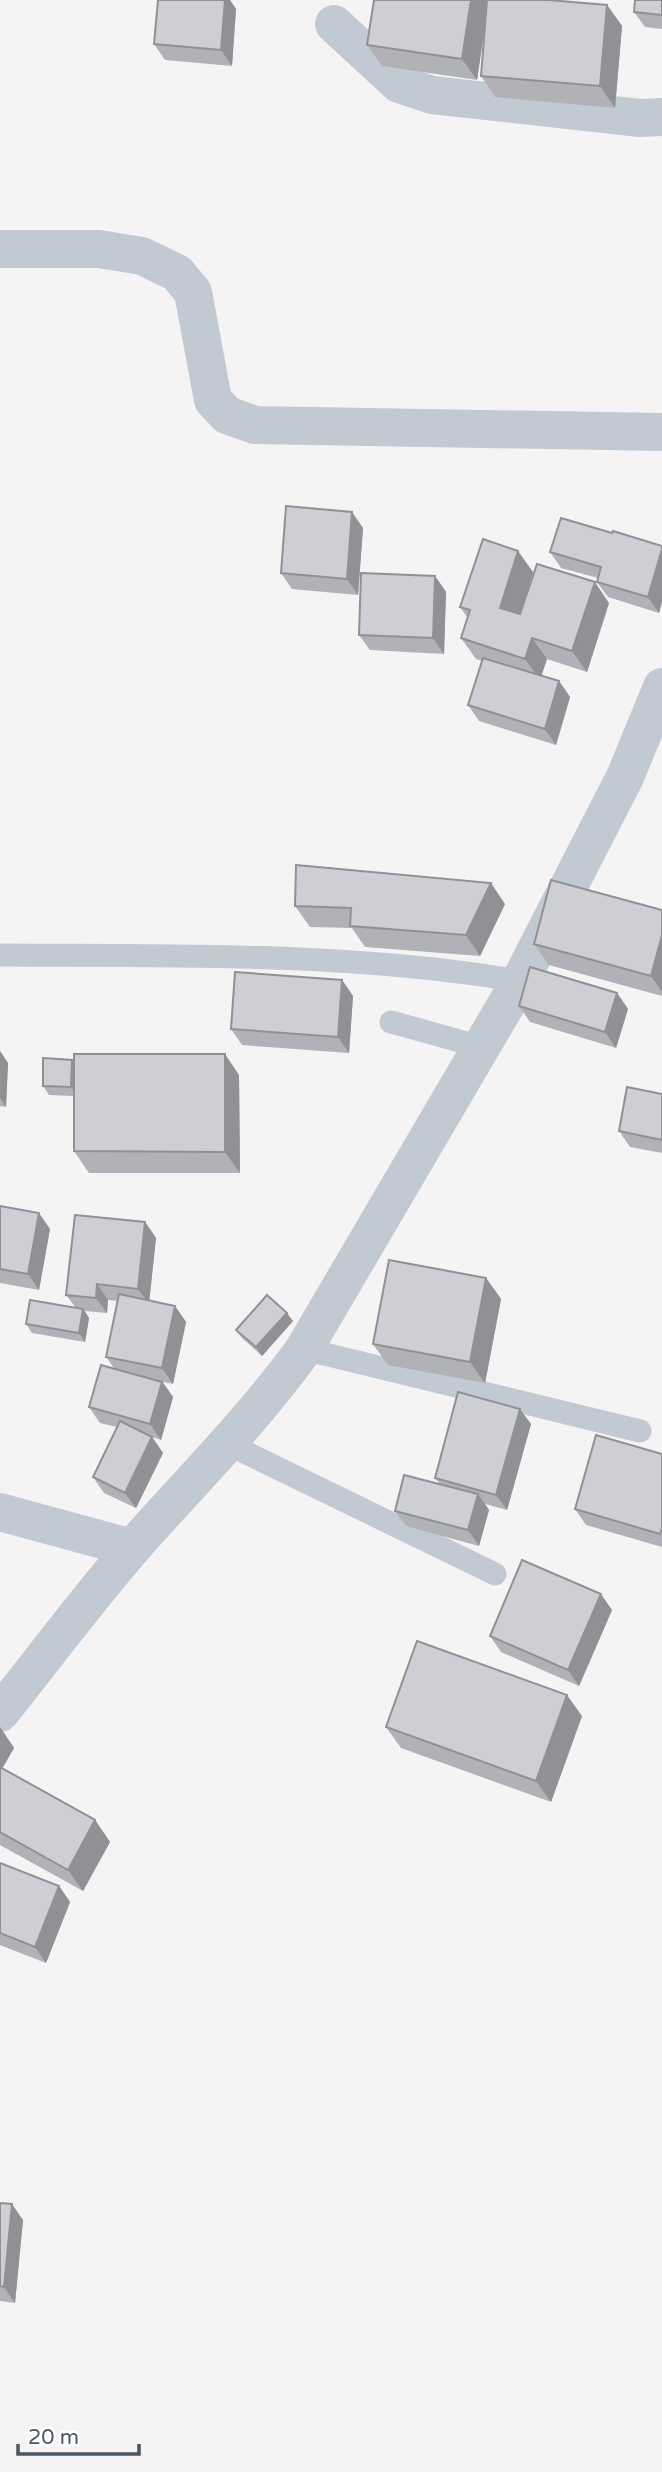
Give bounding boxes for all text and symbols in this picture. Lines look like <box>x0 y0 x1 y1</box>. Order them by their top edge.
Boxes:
scale bar <box>18 2412 138 2456</box>
text: 20 m <box>28 2425 79 2450</box>

